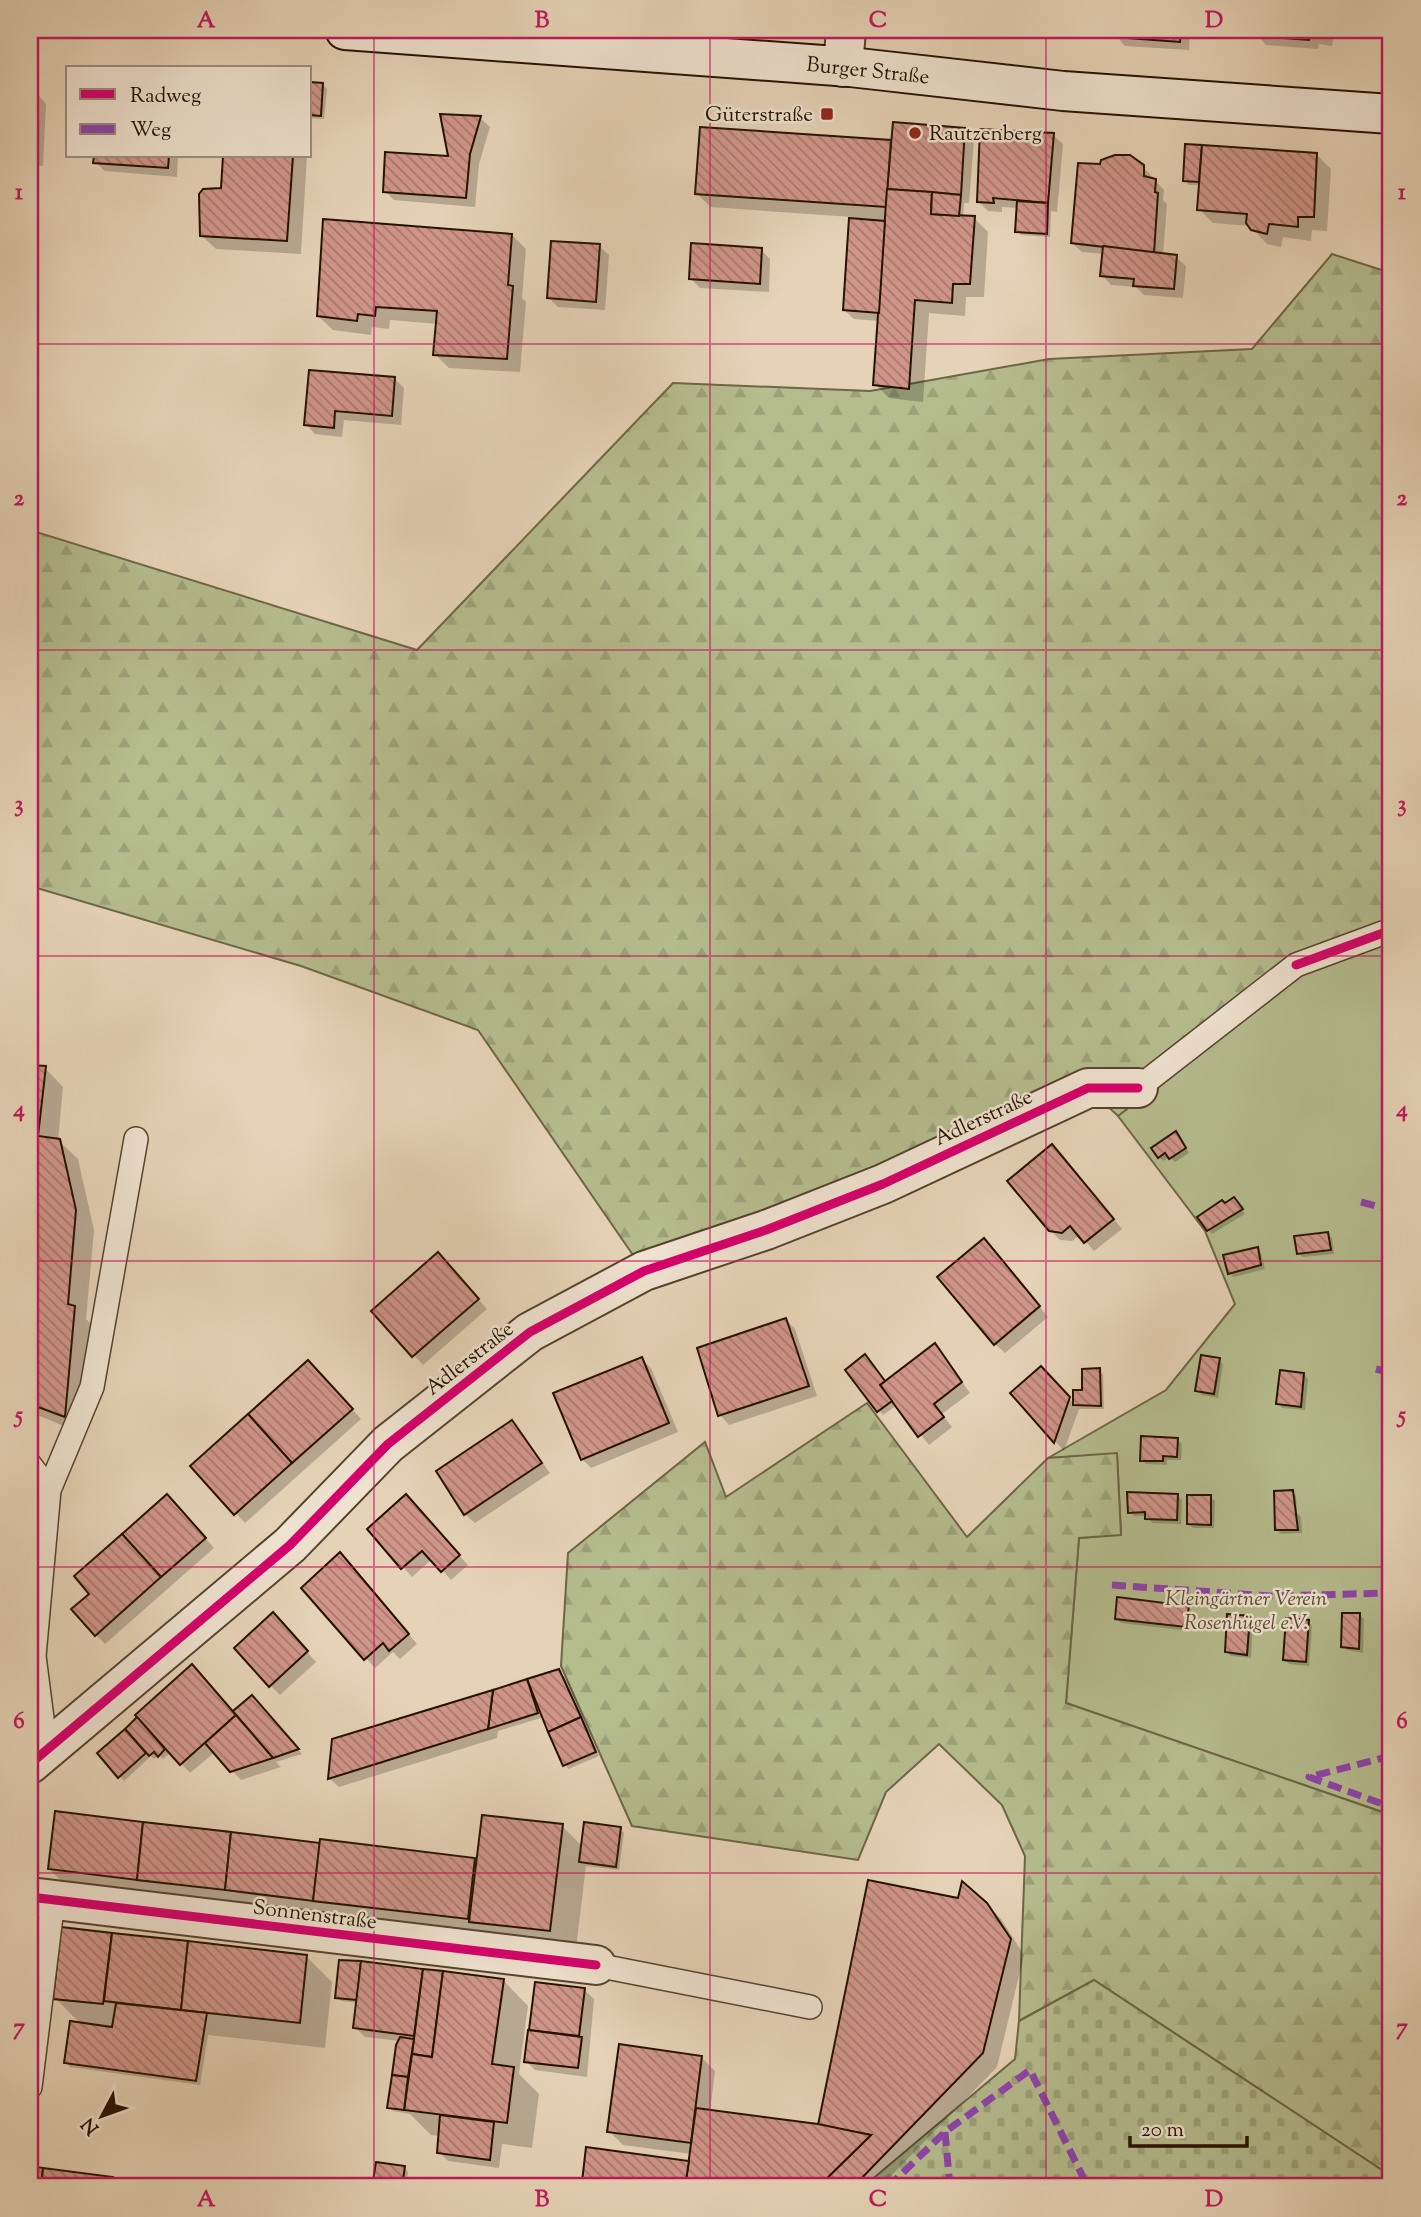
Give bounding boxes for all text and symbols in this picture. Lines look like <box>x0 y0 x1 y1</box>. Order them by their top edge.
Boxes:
text: A <box>197 5 216 38</box>
text: B <box>535 5 550 38</box>
text: C <box>869 5 887 38</box>
text: D <box>1205 5 1223 38</box>
street label: Burger Straße <box>805 51 931 93</box>
legend <box>66 66 312 158</box>
text: Radweg <box>130 82 201 112</box>
place label: Güterstraße <box>705 101 813 131</box>
marker: Güterstraße <box>819 106 835 122</box>
text: Weg <box>130 116 171 146</box>
place label: Rautzenberg <box>929 120 1042 150</box>
marker: Rautzenberg <box>907 125 923 141</box>
text: 1 <box>15 177 23 210</box>
text: 1 <box>1398 177 1406 210</box>
text: 2 <box>14 483 25 516</box>
text: 2 <box>1397 483 1408 516</box>
text: 3 <box>14 789 24 822</box>
text: 3 <box>1397 789 1407 822</box>
street label: Adlerstraße <box>930 1083 1038 1155</box>
text: 4 <box>12 1094 25 1127</box>
text: 4 <box>1395 1094 1408 1127</box>
street label: Adlerstraße <box>420 1315 521 1404</box>
text: 5 <box>13 1400 23 1433</box>
text: 5 <box>1396 1400 1406 1433</box>
park label: Kleingärtner Verein Rosenhügel e.V. <box>1165 1585 1327 1639</box>
text: 6 <box>13 1706 25 1739</box>
text: 6 <box>1396 1706 1408 1739</box>
street label: Sonnenstraße <box>251 1894 378 1938</box>
text: 7 <box>13 2012 25 2045</box>
text: 7 <box>1396 2012 1408 2045</box>
north arrow <box>66 2080 136 2150</box>
scale bar <box>1130 2105 1248 2149</box>
text: N <box>76 2111 106 2140</box>
text: 20 m <box>1141 2116 1184 2146</box>
text: A <box>197 2184 216 2217</box>
text: B <box>535 2184 550 2217</box>
text: C <box>869 2184 887 2217</box>
text: D <box>1205 2184 1223 2217</box>

